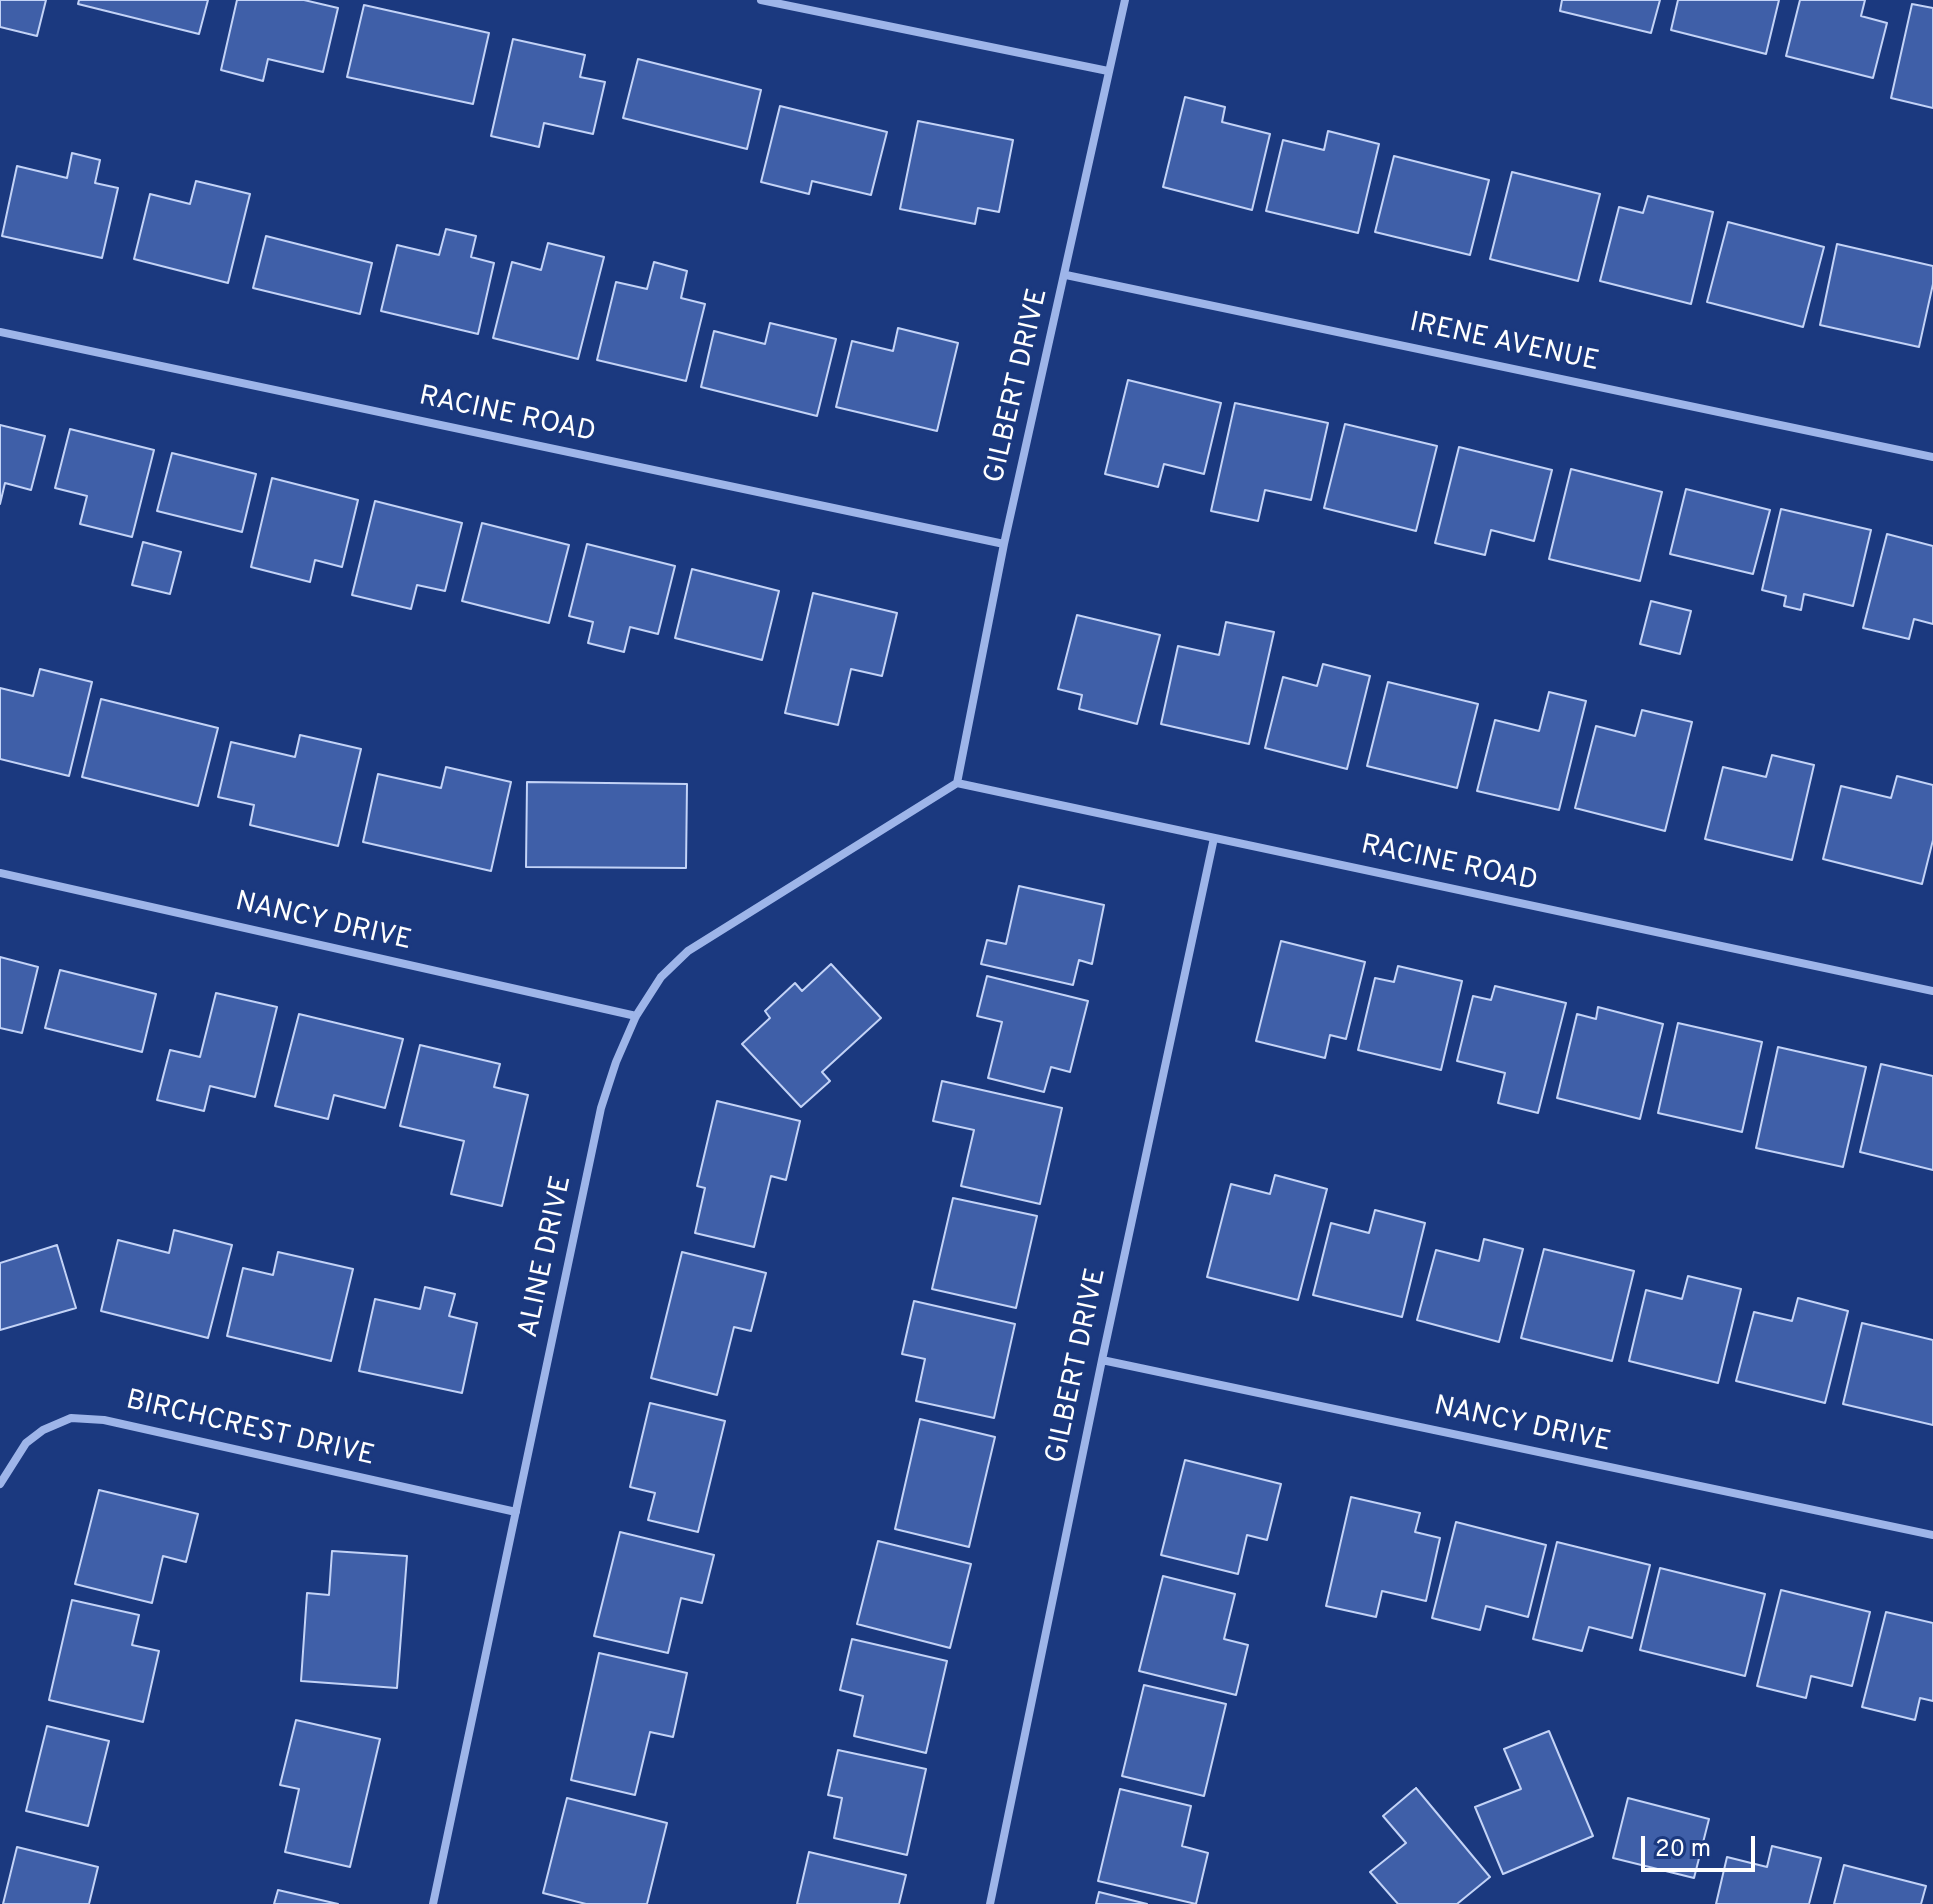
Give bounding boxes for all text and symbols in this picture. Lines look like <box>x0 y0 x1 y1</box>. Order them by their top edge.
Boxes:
street label: GILBERT DRIVE <box>979 286 1057 486</box>
street label: IRENE AVENUE <box>1406 308 1602 380</box>
street label: RACINE ROAD <box>416 381 598 451</box>
street label: RACINE ROAD <box>1358 830 1540 900</box>
street label: NANCY DRIVE <box>232 886 414 960</box>
street label: ALINE DRIVE <box>513 1173 581 1341</box>
street label: GILBERT DRIVE <box>1041 1265 1115 1467</box>
street label: BIRCHCREST DRIVE <box>123 1385 377 1475</box>
street label: NANCY DRIVE <box>1431 1391 1613 1461</box>
scale bar <box>1645 1820 1759 1870</box>
text: 20 m <box>1655 1835 1711 1865</box>

